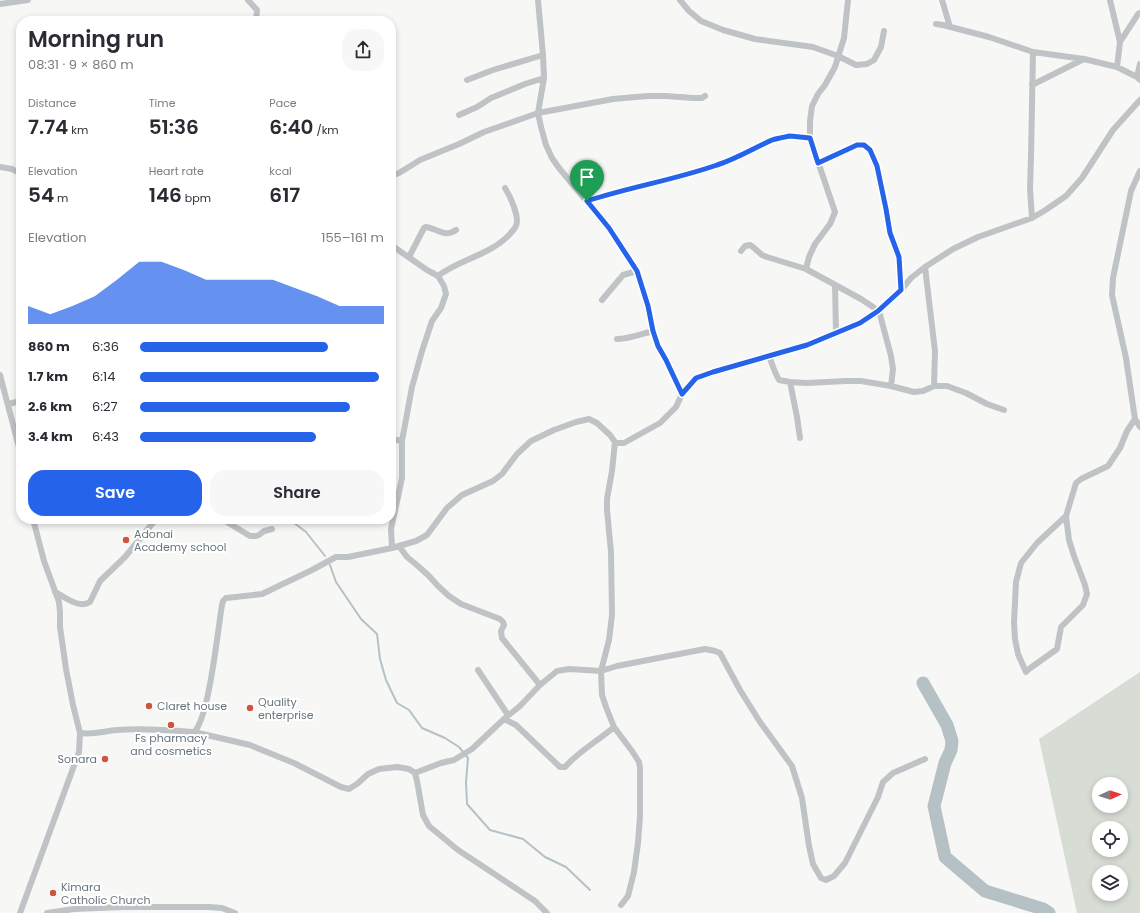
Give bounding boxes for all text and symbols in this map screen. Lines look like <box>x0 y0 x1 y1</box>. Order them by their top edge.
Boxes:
text: Morning run <box>28 24 164 55</box>
button: share <box>342 29 384 71</box>
text: 08:31 · 9 × 860 m <box>28 55 134 74</box>
text: Distance <box>28 95 76 111</box>
text: Time <box>149 95 175 111</box>
text: Pace <box>269 95 297 111</box>
text: 7.74 <box>28 113 68 141</box>
text: 51:36 <box>149 113 199 141</box>
text: 6:40 <box>269 113 314 141</box>
text: km <box>68 122 88 138</box>
text: /km <box>314 122 339 138</box>
pin <box>570 160 604 201</box>
text: Elevation <box>28 163 78 179</box>
text: Heart rate <box>149 163 204 179</box>
text: kcal <box>269 163 292 179</box>
icon: arrive <box>576 166 598 188</box>
text: 54 <box>28 181 54 209</box>
text: 146 <box>149 181 182 209</box>
text: 617 <box>269 181 300 209</box>
text: m <box>54 190 68 206</box>
text: bpm <box>182 190 211 206</box>
text: Elevation <box>28 228 87 247</box>
text: 155–161 m <box>321 228 384 247</box>
text: 860 m <box>28 337 70 356</box>
text: 6:36 <box>92 337 119 356</box>
text: 1.7 km <box>28 367 68 386</box>
text: 6:14 <box>92 367 115 386</box>
text: 2.6 km <box>28 397 72 416</box>
text: 6:27 <box>92 397 118 416</box>
text: 3.4 km <box>28 427 73 446</box>
text: 6:43 <box>92 427 119 446</box>
button: Save <box>28 470 202 516</box>
button: Share <box>210 470 384 516</box>
place label: Adonai Academy school <box>134 526 227 555</box>
marker: Adonai Academy school <box>121 535 131 545</box>
place label: Quality enterprise <box>258 694 314 723</box>
place label: Claret house <box>157 698 227 714</box>
marker: Claret house <box>144 701 154 711</box>
marker: Quality enterprise <box>245 703 255 713</box>
marker: Fs pharmacy and cosmetics <box>166 720 176 730</box>
place label: Fs pharmacy and cosmetics <box>130 730 212 759</box>
place label: Sonara <box>57 751 97 767</box>
marker: Sonara <box>100 754 110 764</box>
north arrow <box>1092 777 1128 813</box>
map controls <box>1092 777 1128 901</box>
button: locate <box>1092 821 1128 857</box>
button: layers <box>1092 865 1128 901</box>
place label: Kimara Catholic Church <box>61 879 150 908</box>
marker: Kimara Catholic Church <box>48 888 58 898</box>

